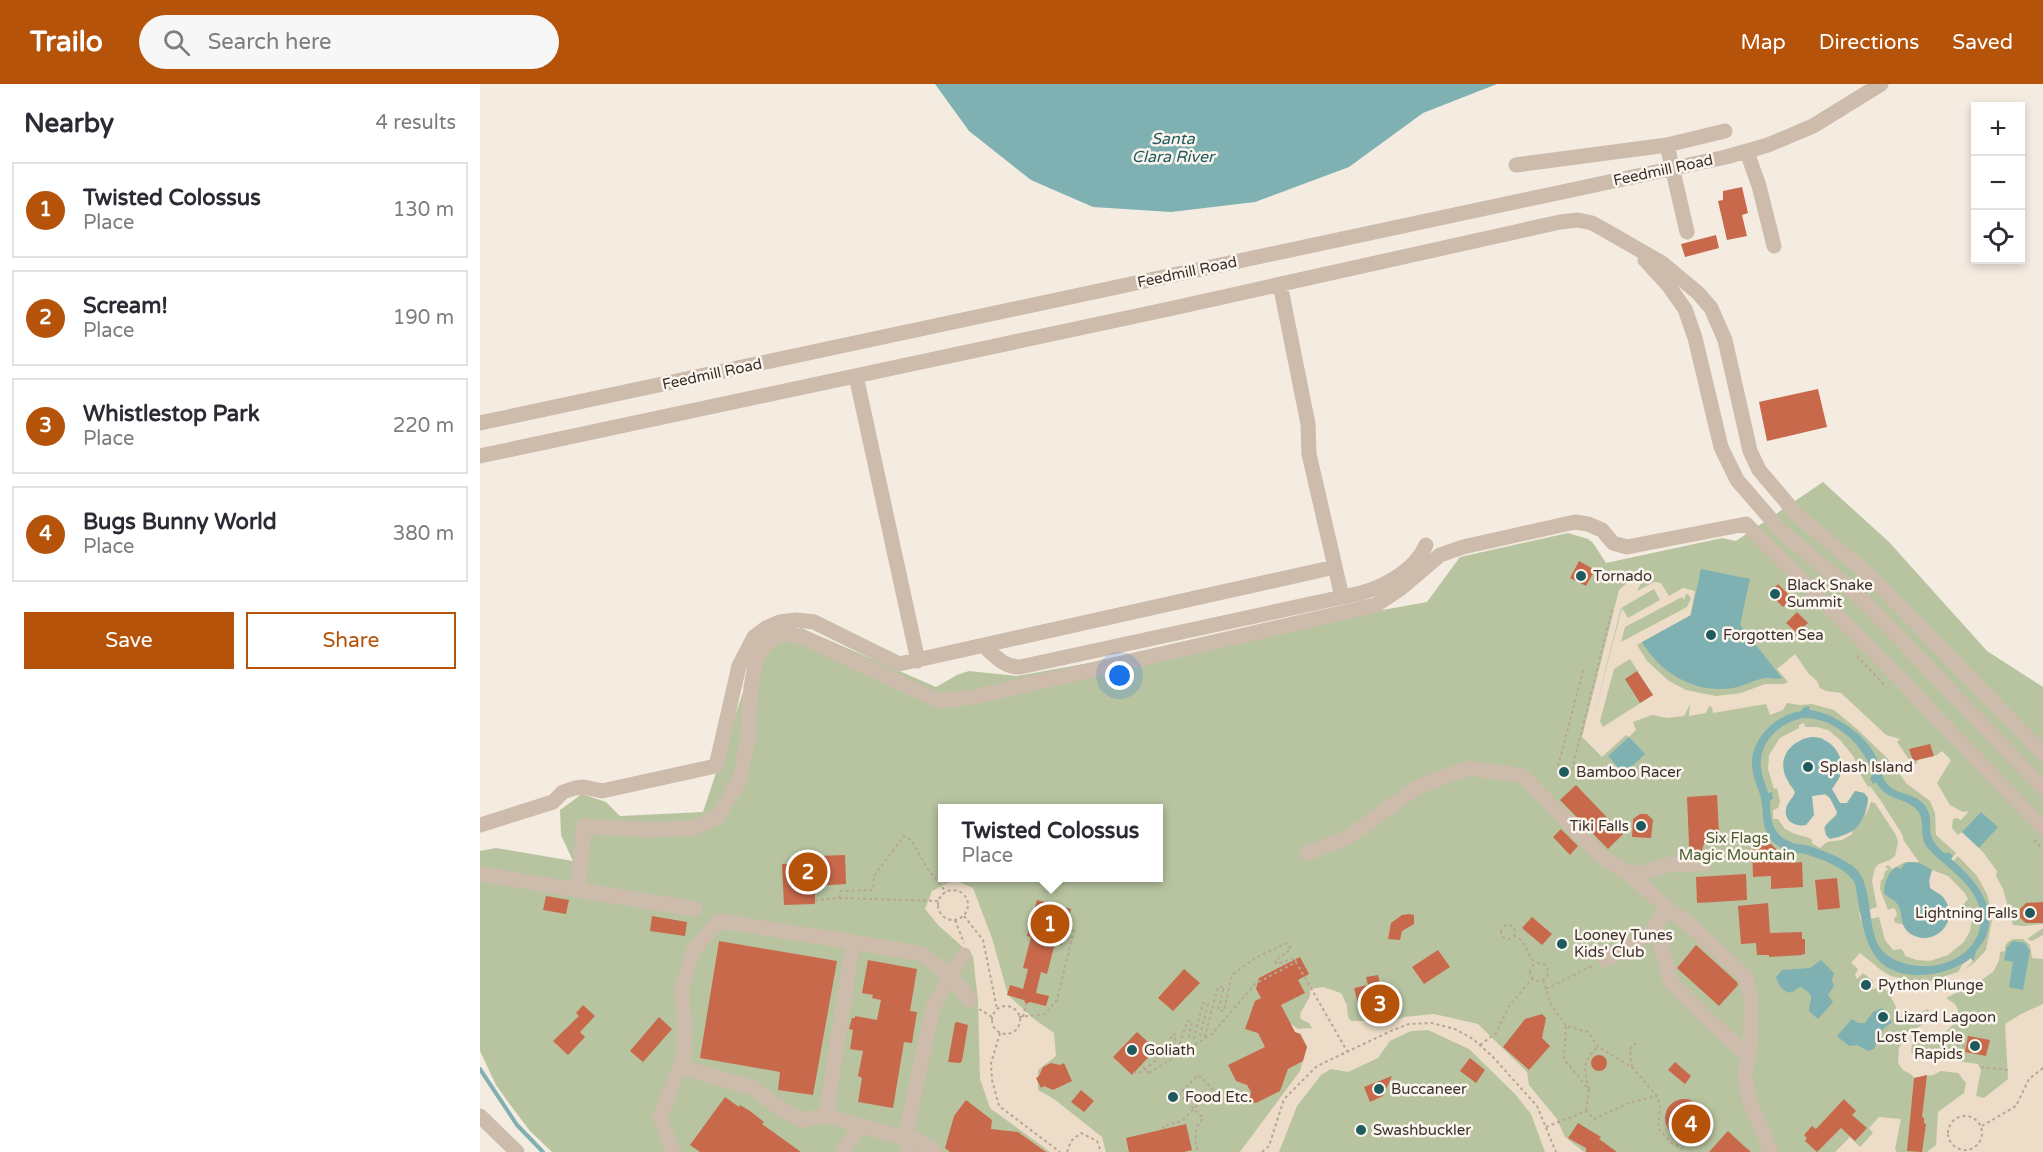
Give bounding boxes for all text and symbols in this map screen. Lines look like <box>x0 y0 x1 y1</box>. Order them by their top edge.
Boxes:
search box <box>139 15 559 69</box>
text: Trailo <box>30 25 103 59</box>
icon: search <box>160 26 193 59</box>
text: Search here <box>208 29 332 55</box>
text: Map <box>1740 30 1786 55</box>
text: Directions <box>1819 30 1919 55</box>
text: Saved <box>1952 30 2013 55</box>
map controls <box>1971 102 2025 264</box>
button: + <box>1971 102 2025 156</box>
text: Nearby <box>24 108 114 139</box>
text: 4 results <box>376 111 456 135</box>
water label: Santa Clara River <box>1132 129 1216 167</box>
street label: Feedmill Road <box>1611 151 1715 189</box>
button: − <box>1971 156 2025 210</box>
text: Twisted Colossus <box>83 185 261 211</box>
text: 1 <box>39 198 52 222</box>
text: 130 m <box>393 198 454 222</box>
button: locate <box>1971 210 2025 264</box>
text: Place <box>83 211 134 235</box>
street label: Feedmill Road <box>1135 253 1239 291</box>
text: Scream! <box>83 293 168 319</box>
text: 2 <box>39 306 52 330</box>
text: 190 m <box>393 306 454 330</box>
text: Place <box>83 319 134 343</box>
street label: Feedmill Road <box>660 355 764 393</box>
text: Whistlestop Park <box>83 401 260 427</box>
text: 3 <box>39 414 52 438</box>
text: 220 m <box>393 414 454 438</box>
text: Place <box>83 427 134 451</box>
text: Bugs Bunny World <box>83 509 277 535</box>
text: 4 <box>39 522 52 546</box>
text: 380 m <box>393 522 454 546</box>
text: Place <box>83 535 134 559</box>
place label: Tornado <box>1593 567 1652 585</box>
marker: Tornado <box>1574 569 1588 583</box>
place label: Black Snake Summit <box>1787 576 1873 611</box>
marker: Black Snake Summit <box>1768 587 1782 601</box>
button: Save <box>24 612 234 669</box>
button: Share <box>246 612 456 669</box>
place label: Forgotten Sea <box>1723 626 1824 644</box>
marker: Forgotten Sea <box>1704 628 1718 642</box>
your location <box>1105 661 1134 690</box>
place label: Splash Island <box>1820 758 1913 776</box>
marker: Splash Island <box>1801 760 1815 774</box>
place label: Bamboo Racer <box>1576 763 1682 781</box>
marker: Bamboo Racer <box>1557 765 1571 779</box>
popup <box>938 804 1163 882</box>
place label: Tiki Falls <box>1569 817 1629 835</box>
text: Twisted Colossus <box>962 818 1139 844</box>
marker: Tiki Falls <box>1634 819 1648 833</box>
park label: Six Flags Magic Mountain <box>1679 829 1795 864</box>
text: Place <box>962 844 1013 868</box>
pin: 2 <box>788 850 828 894</box>
pin: 1 <box>1030 902 1070 946</box>
place label: Lightning Falls <box>1915 904 2018 922</box>
marker: Lightning Falls <box>2023 906 2037 920</box>
place label: Looney Tunes Kids' Club <box>1574 926 1673 961</box>
marker: Looney Tunes Kids' Club <box>1555 937 1569 951</box>
place label: Python Plunge <box>1878 976 1983 994</box>
marker: Python Plunge <box>1859 978 1873 992</box>
pin: 3 <box>1360 982 1400 1026</box>
place label: Lizard Lagoon <box>1895 1008 1996 1026</box>
marker: Lizard Lagoon <box>1876 1010 1890 1024</box>
place label: Lost Temple Rapids <box>1876 1028 1963 1063</box>
marker: Lost Temple Rapids <box>1968 1039 1982 1053</box>
place label: Goliath <box>1144 1041 1195 1059</box>
marker: Goliath <box>1125 1043 1139 1057</box>
place label: Buccaneer <box>1391 1080 1467 1098</box>
marker: Buccaneer <box>1372 1082 1386 1096</box>
place label: Food Etc. <box>1185 1088 1252 1106</box>
marker: Food Etc. <box>1166 1090 1180 1104</box>
pin: 4 <box>1672 1102 1710 1146</box>
place label: Swashbuckler <box>1373 1121 1471 1139</box>
marker: Swashbuckler <box>1354 1123 1368 1137</box>

